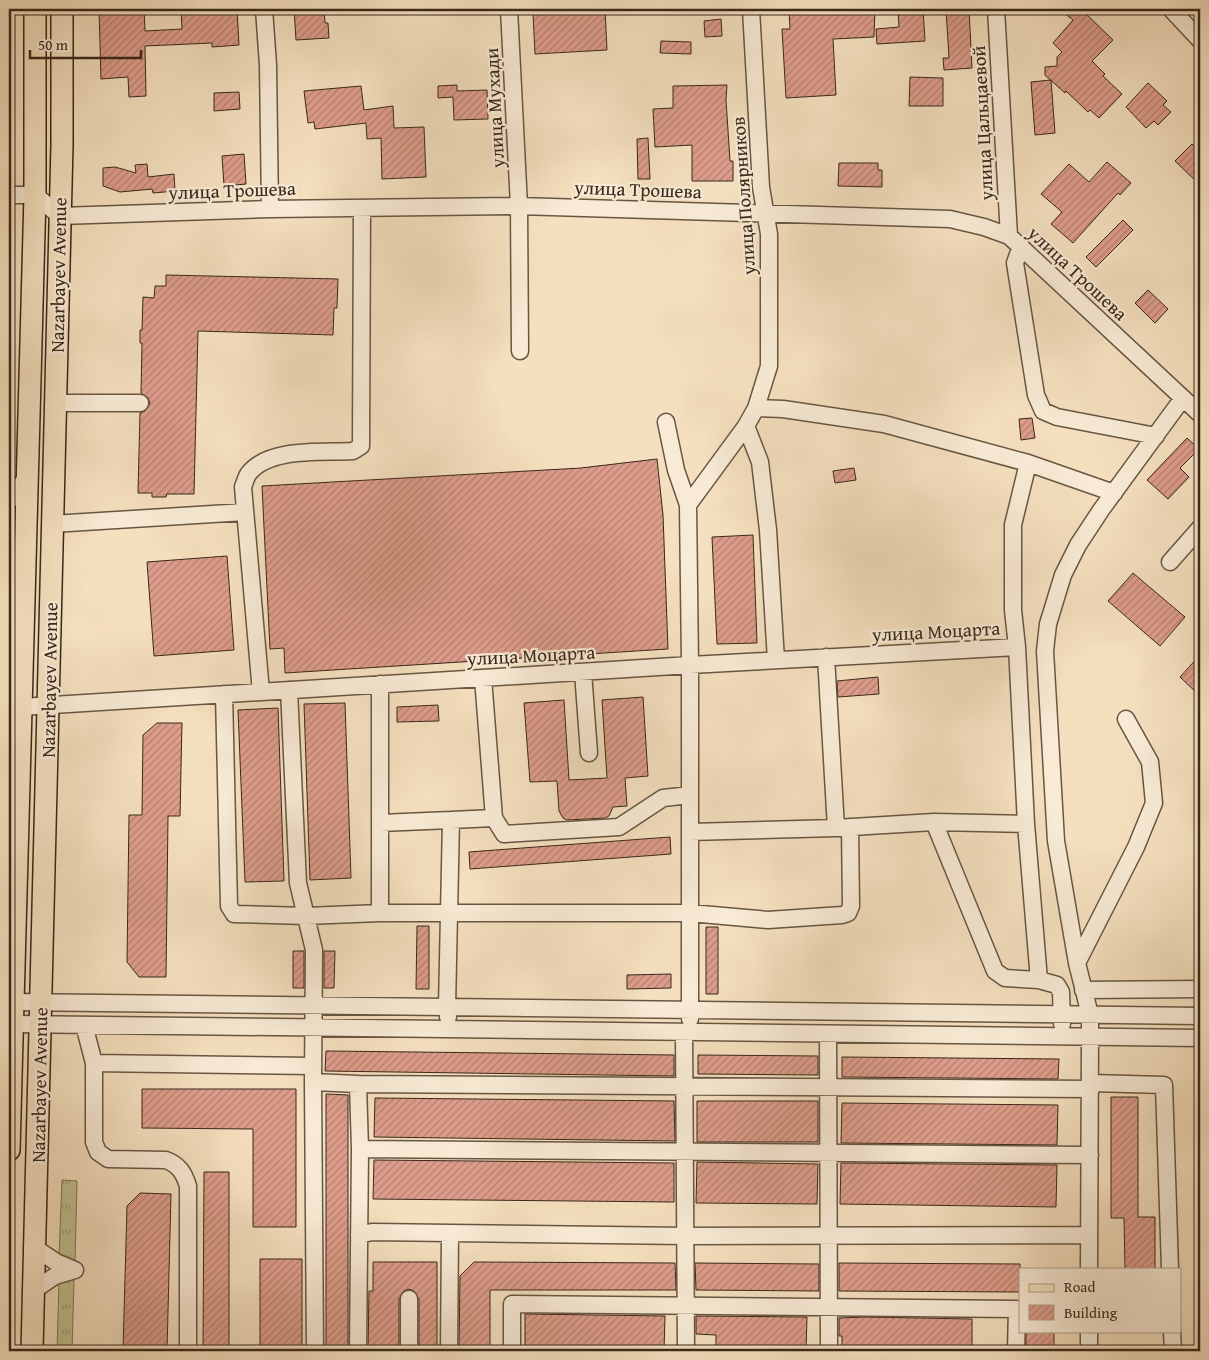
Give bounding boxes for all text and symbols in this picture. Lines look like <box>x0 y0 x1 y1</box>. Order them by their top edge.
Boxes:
scale bar <box>30 28 141 60</box>
text: 50 m <box>38 34 69 55</box>
street label: улица Цальцаевой <box>964 45 1000 202</box>
street label: улица Мухади <box>477 47 511 170</box>
street label: улица Полярников <box>723 116 763 277</box>
street label: улица Трошева <box>573 173 702 205</box>
street label: улица Трошева <box>167 174 296 206</box>
street label: Nazarbayev Avenue <box>43 197 73 353</box>
street label: улица Трошева <box>1021 219 1134 327</box>
street label: Nazarbayev Avenue <box>34 602 64 758</box>
street label: улица Моцарта <box>870 614 1001 648</box>
street label: улица Моцарта <box>465 638 596 672</box>
street label: Nazarbayev Avenue <box>24 1007 54 1163</box>
legend <box>1019 1268 1182 1332</box>
text: Road <box>1064 1276 1095 1297</box>
text: Building <box>1064 1302 1118 1323</box>

